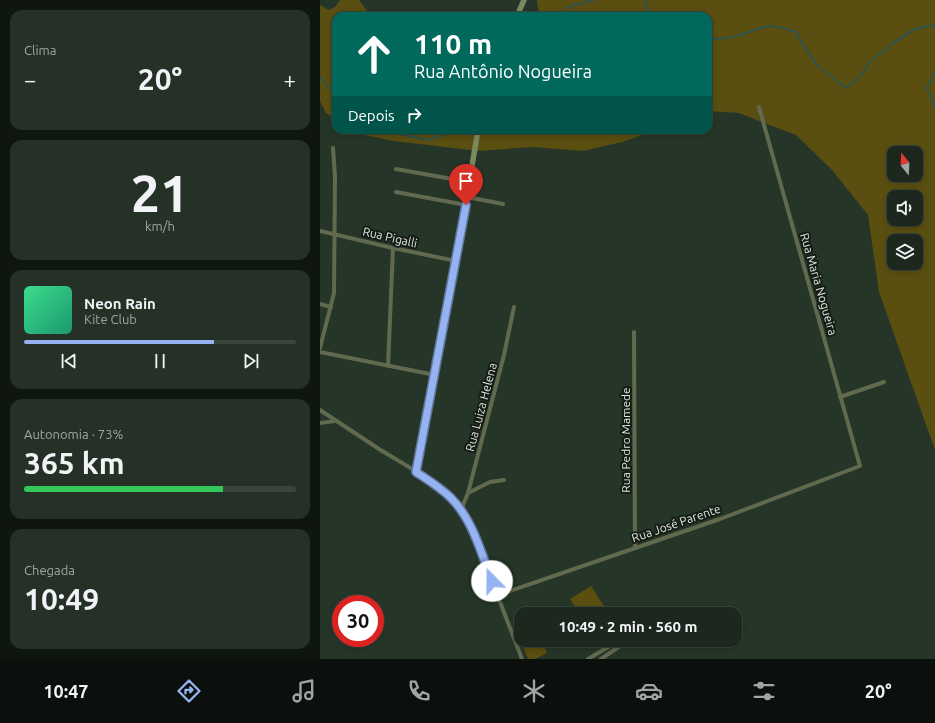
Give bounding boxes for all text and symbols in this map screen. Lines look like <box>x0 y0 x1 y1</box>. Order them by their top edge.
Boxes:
icon: ahead <box>348 28 400 80</box>
text: 110 m <box>414 28 492 59</box>
text: Clima <box>24 43 56 57</box>
text: Rua Antônio Nogueira <box>414 61 592 81</box>
text: 20° <box>138 62 182 96</box>
text: − <box>24 67 36 92</box>
text: + <box>284 67 296 92</box>
icon: right <box>403 104 425 126</box>
text: Depois <box>348 107 395 124</box>
north arrow <box>887 146 923 182</box>
map controls <box>887 146 923 270</box>
text: 21 <box>131 164 189 222</box>
pin <box>449 164 483 205</box>
icon: arrive <box>455 170 477 192</box>
button: sound <box>887 190 923 226</box>
text: km/h <box>145 219 175 233</box>
street label: Rua Pigalli <box>361 224 419 250</box>
street label: Rua Maria Nogueira <box>798 231 840 337</box>
button: layers <box>887 234 923 270</box>
text: Neon Rain <box>84 295 156 312</box>
text: Kite Club <box>84 312 137 326</box>
icon: previous <box>58 350 80 372</box>
icon: pause <box>149 350 171 372</box>
icon: next <box>240 350 262 372</box>
street label: Rua Luiza Helena <box>463 361 499 453</box>
street label: Rua Pedro Mamede <box>619 387 632 493</box>
text: Autonomia · 73% <box>24 427 123 441</box>
text: 365 km <box>24 446 125 480</box>
street label: Rua José Parente <box>630 502 722 544</box>
position arrow <box>471 560 513 602</box>
text: Chegada <box>24 563 75 577</box>
text: 10:49 <box>24 582 99 616</box>
speed limit sign: 30 <box>332 595 384 647</box>
text: 10:49 · 2 min · 560 m <box>559 618 697 635</box>
icon: directions <box>175 677 203 705</box>
icon: music <box>290 677 318 705</box>
icon: phone <box>405 677 433 705</box>
icon: climate <box>520 677 548 705</box>
icon: car <box>635 677 663 705</box>
icon: filters <box>750 677 778 705</box>
text: 10:47 <box>43 681 89 701</box>
text: 20° <box>865 681 892 701</box>

